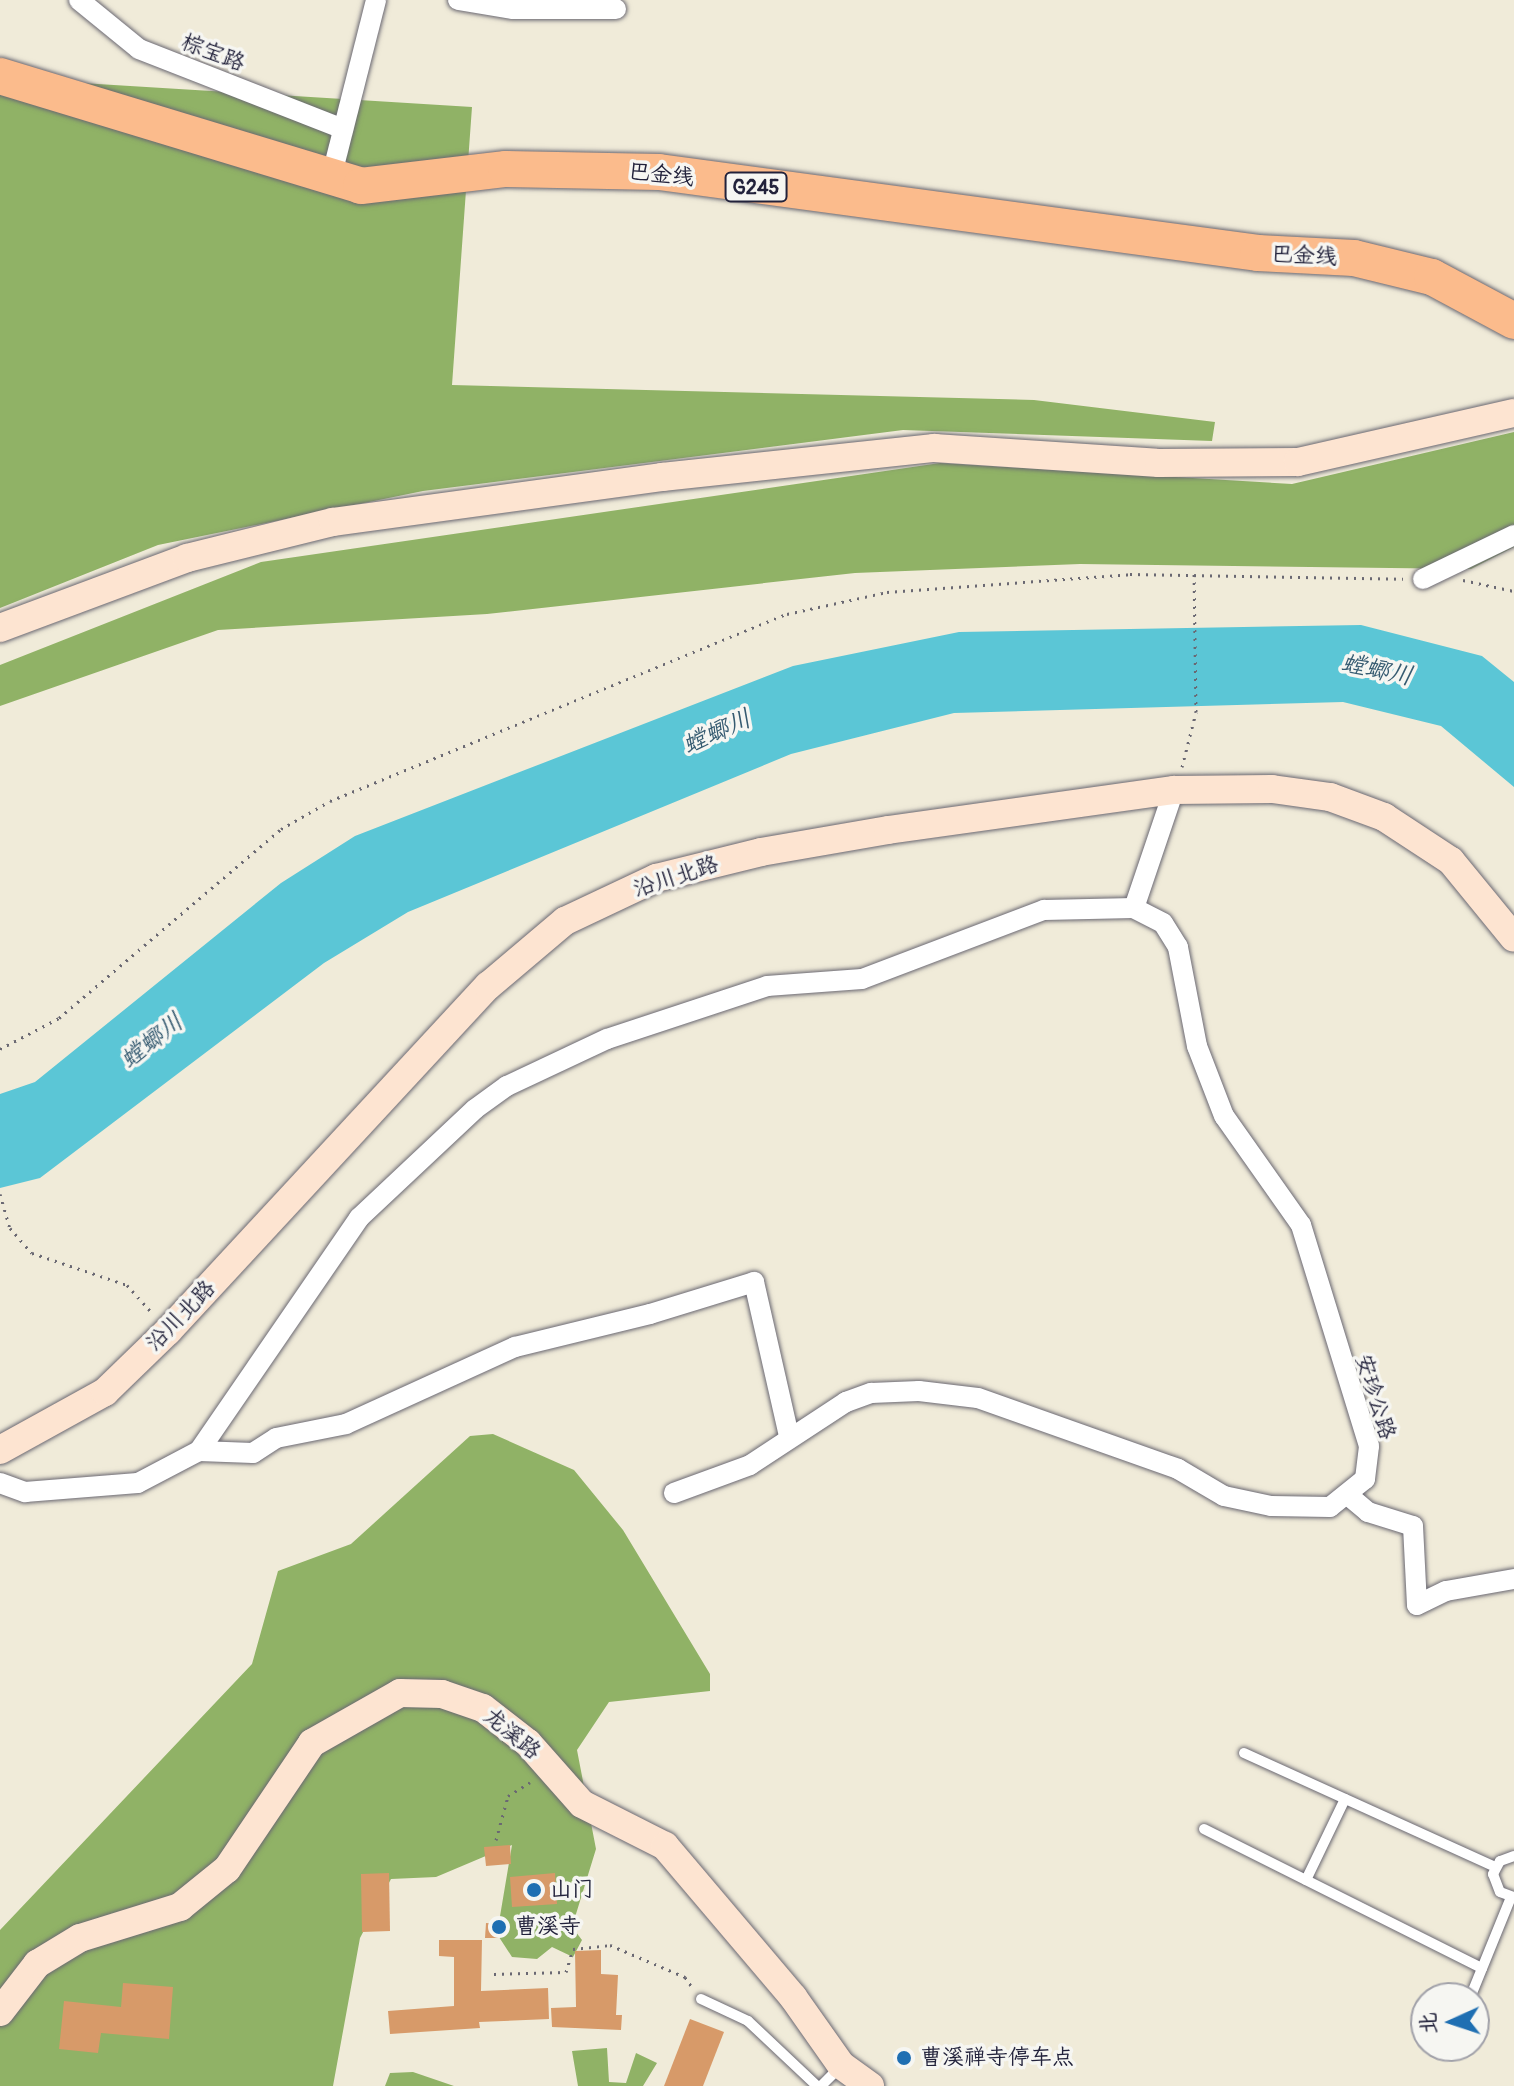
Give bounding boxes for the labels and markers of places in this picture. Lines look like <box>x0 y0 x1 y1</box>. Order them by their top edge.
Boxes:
place label: 山门 <box>550 1877 594 1903</box>
marker: 山门 <box>525 1881 543 1899</box>
place label: 曹溪寺 <box>515 1914 581 1940</box>
marker: 曹溪寺 <box>490 1918 508 1936</box>
place label: 曹溪禅寺停车点 <box>920 2045 1074 2071</box>
marker: 曹溪禅寺停车点 <box>895 2049 913 2067</box>

